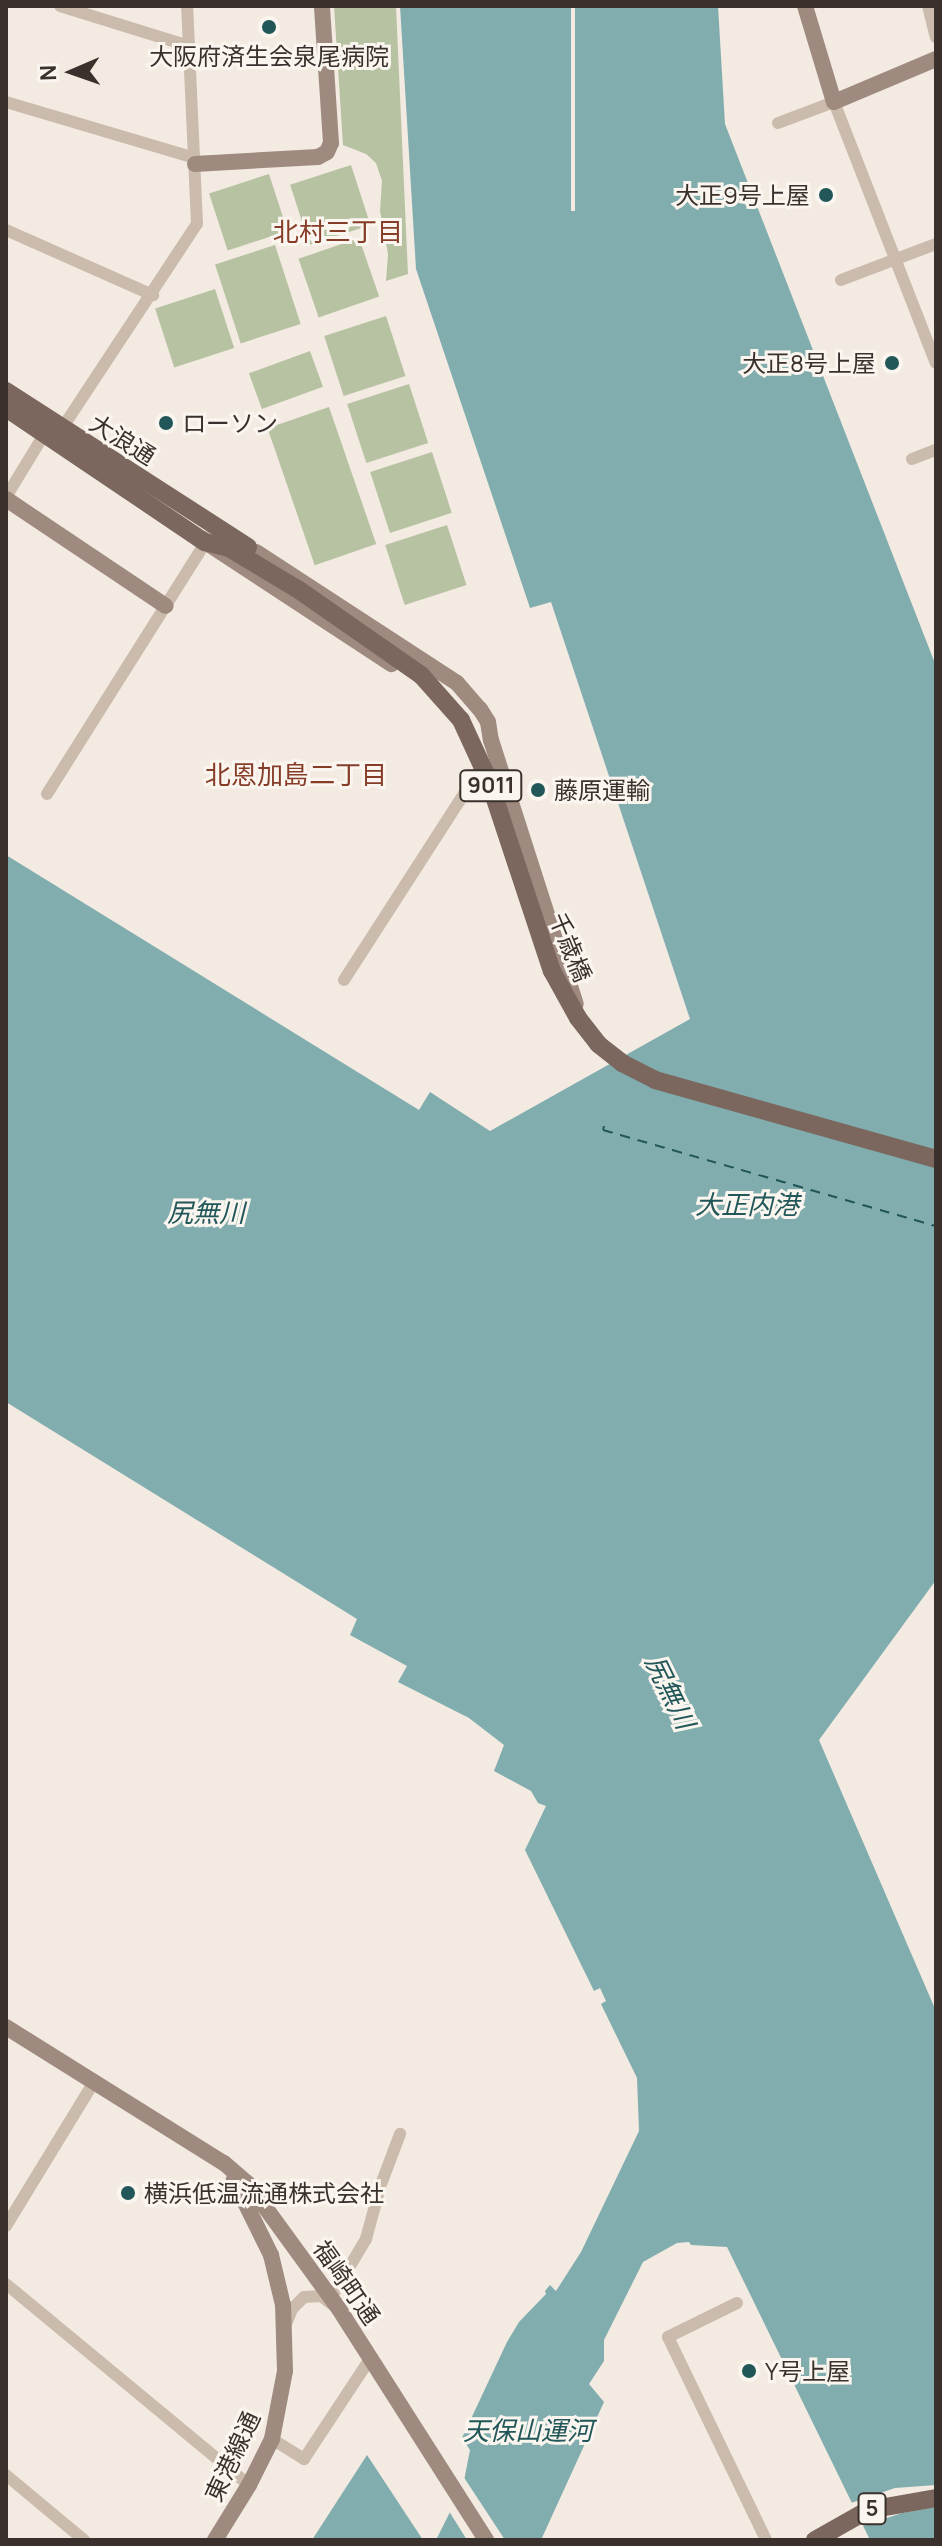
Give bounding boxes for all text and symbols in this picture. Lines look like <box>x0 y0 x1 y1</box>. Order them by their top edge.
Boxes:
marker: 大阪府済生会泉尾病院 <box>258 16 280 38</box>
north arrow <box>32 32 112 112</box>
place label: 大阪府済生会泉尾病院 <box>149 42 389 70</box>
text: N <box>33 64 63 81</box>
place label: 大正9号上屋 <box>675 181 810 209</box>
marker: 大正9号上屋 <box>817 186 835 204</box>
district label: 北村三丁目 <box>273 216 403 248</box>
place label: 大正8号上屋 <box>742 349 876 377</box>
marker: 大正8号上屋 <box>883 354 901 372</box>
street label: 大浪通 <box>85 408 161 470</box>
place label: ローソン <box>182 409 278 437</box>
marker: ローソン <box>157 414 175 432</box>
district label: 北恩加島二丁目 <box>205 759 387 791</box>
road number: 9011 <box>459 768 523 804</box>
place label: 藤原運輸 <box>554 776 650 804</box>
marker: 藤原運輸 <box>529 781 547 799</box>
street label: 千歳橋 <box>544 908 598 986</box>
water label: 大正内港 <box>695 1189 799 1221</box>
water label: 尻無川 <box>167 1197 245 1229</box>
water label: 尻無川 <box>639 1650 701 1734</box>
place label: 横浜低温流通株式会社 <box>144 2179 384 2207</box>
marker: 横浜低温流通株式会社 <box>119 2184 137 2202</box>
street label: 福崎町通 <box>308 2234 386 2330</box>
place label: Y号上屋 <box>765 2357 850 2385</box>
marker: Y号上屋 <box>740 2362 758 2380</box>
street label: 東港線通 <box>199 2406 265 2506</box>
water label: 天保山運河 <box>463 2415 593 2447</box>
road number: 5 <box>856 2491 888 2527</box>

